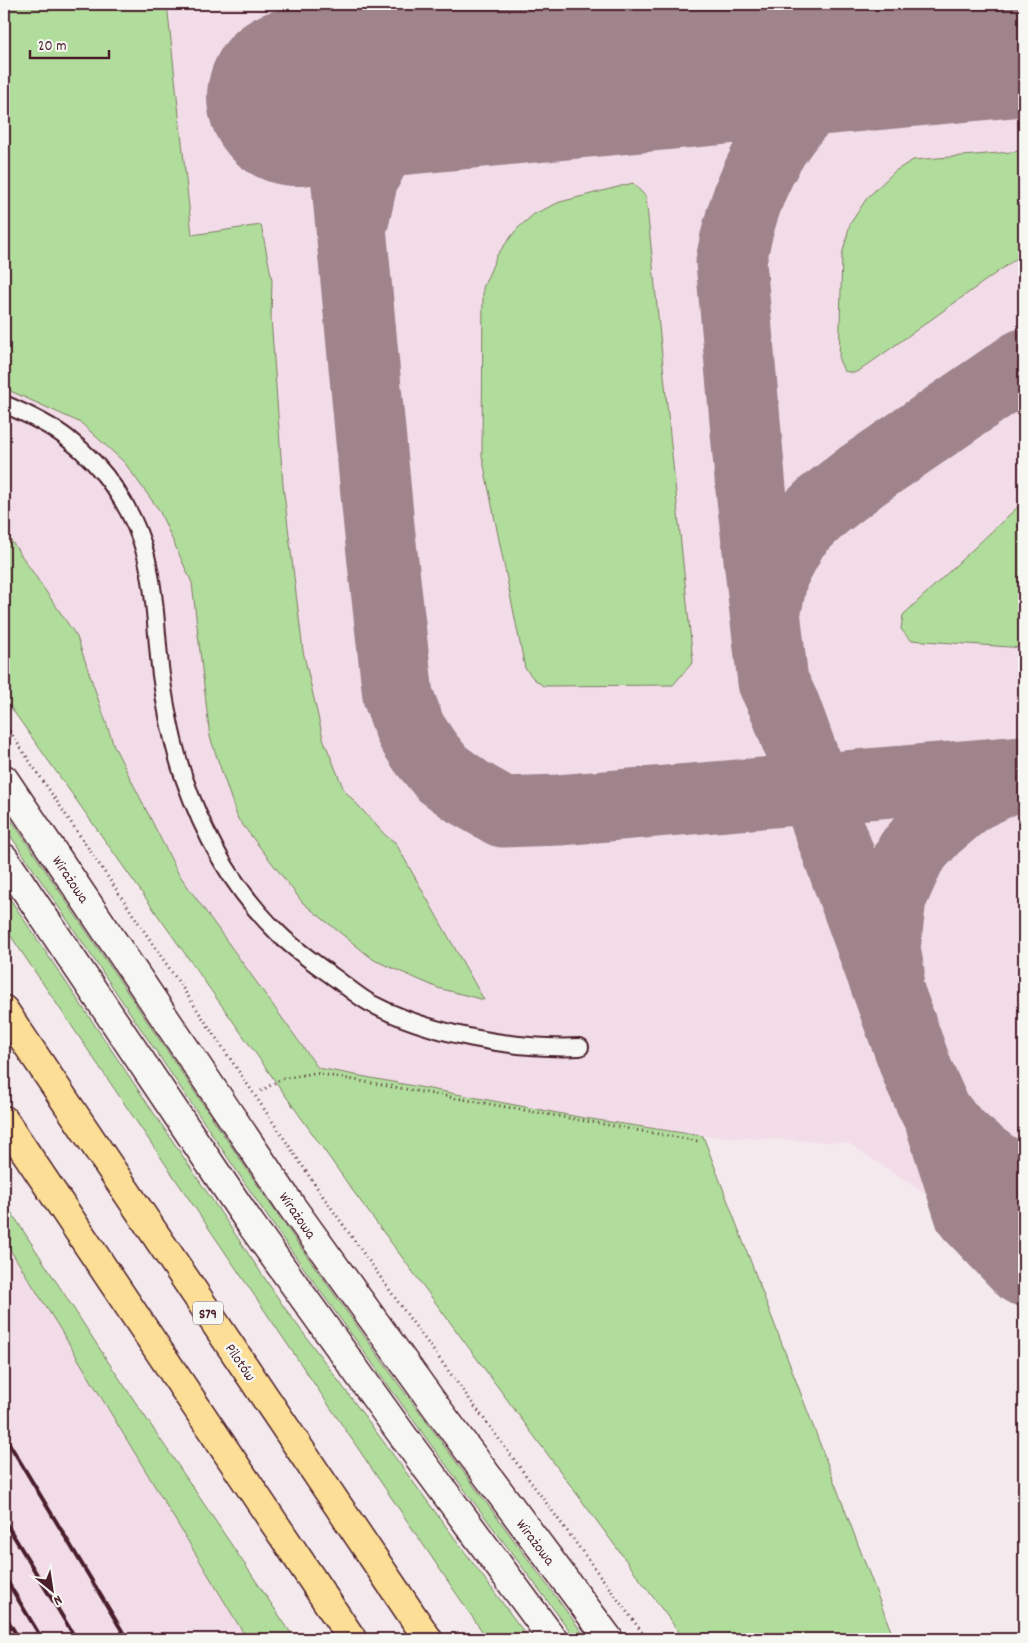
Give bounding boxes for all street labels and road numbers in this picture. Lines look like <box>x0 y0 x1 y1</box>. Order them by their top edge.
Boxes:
street label: Wirażowa <box>45 852 94 909</box>
street label: Wirażowa <box>272 1188 321 1245</box>
road number: S79 <box>193 1302 223 1325</box>
street label: Pilotów <box>219 1340 260 1387</box>
street label: Wirażowa <box>510 1515 560 1572</box>

